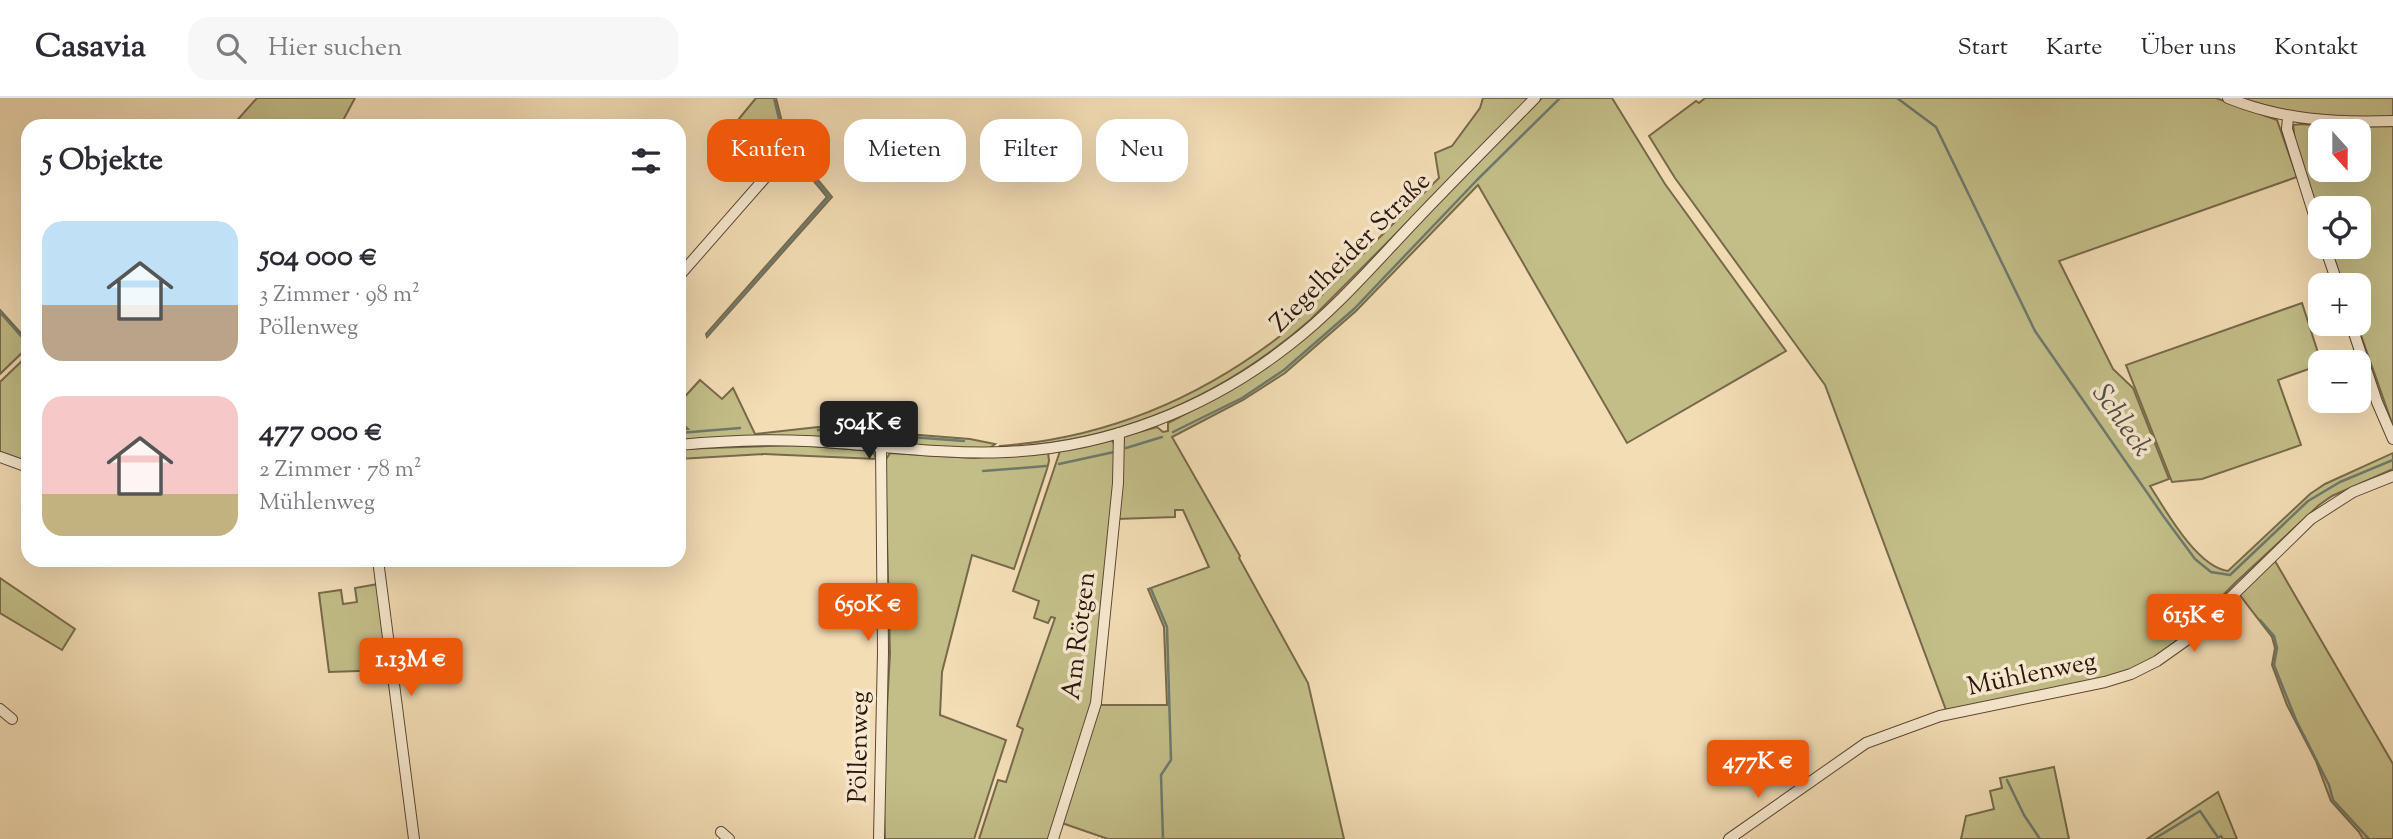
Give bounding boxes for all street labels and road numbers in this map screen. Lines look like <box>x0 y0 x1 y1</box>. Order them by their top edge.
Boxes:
street label: Ziegelheider Straße <box>1262 164 1440 342</box>
street label: Am Rötgen <box>1054 570 1106 702</box>
street label: Mühlenweg <box>1964 643 2100 707</box>
street label: Pöllenweg <box>841 691 879 803</box>

